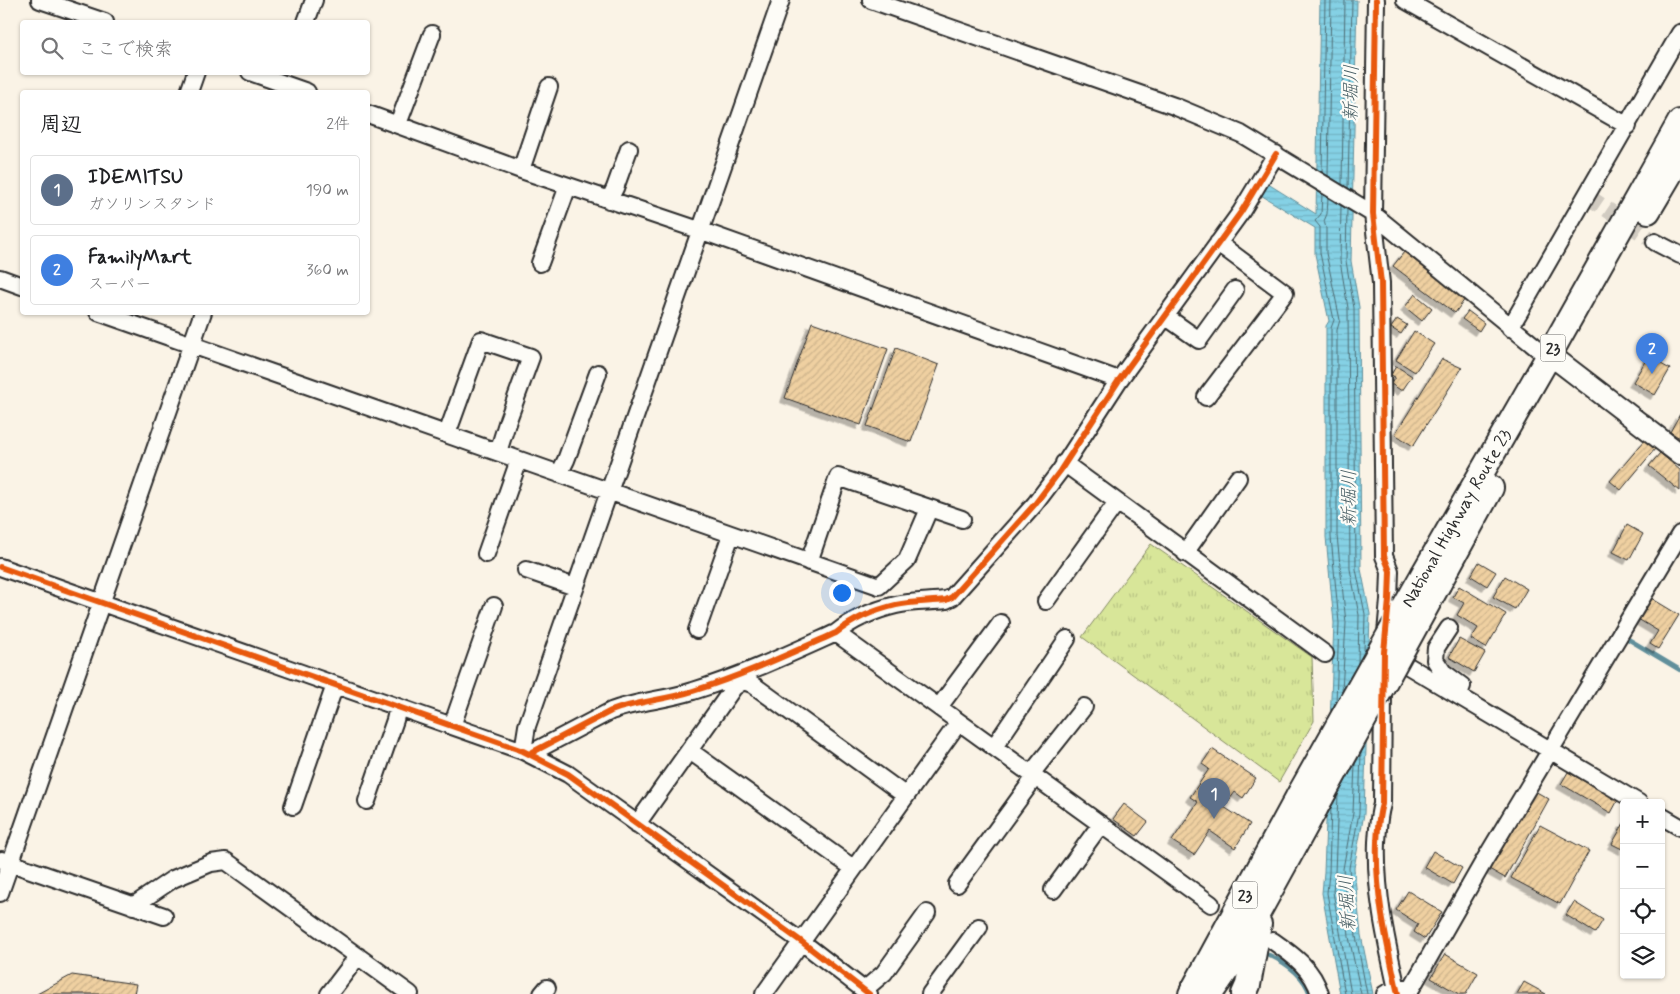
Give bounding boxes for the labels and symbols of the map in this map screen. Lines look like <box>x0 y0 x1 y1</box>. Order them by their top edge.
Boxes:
water label: 新堀川 <box>1339 64 1364 122</box>
pin: 2 <box>1636 333 1668 374</box>
road number: 23 <box>1540 334 1566 362</box>
street label: National Highway Route 23 <box>1396 425 1518 612</box>
water label: 新堀川 <box>1337 469 1362 527</box>
your location <box>829 580 855 606</box>
pin: 1 <box>1198 778 1230 819</box>
water label: 新堀川 <box>1334 874 1361 932</box>
road number: 23 <box>1232 882 1258 908</box>

